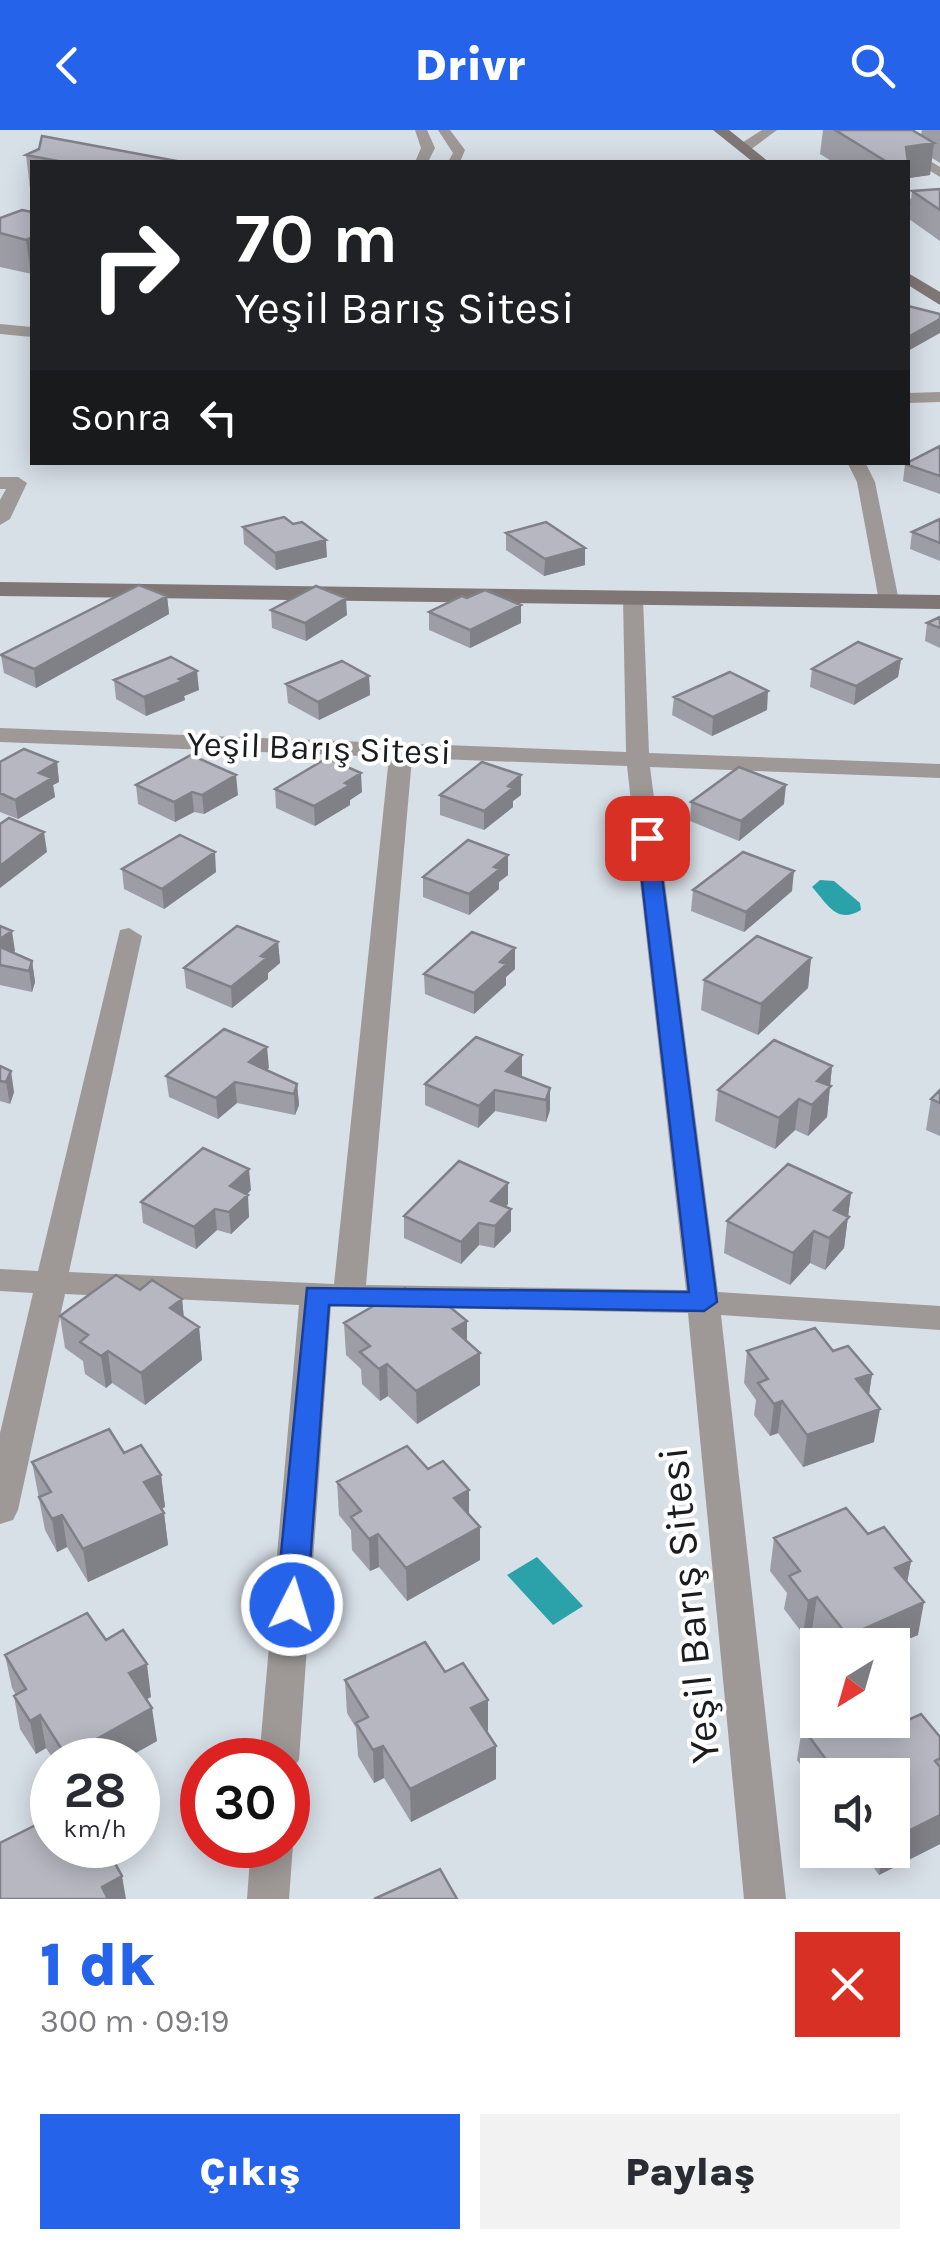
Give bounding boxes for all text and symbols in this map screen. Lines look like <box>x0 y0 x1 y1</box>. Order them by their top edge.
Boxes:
icon: back <box>40 38 95 93</box>
icon: search <box>845 38 900 93</box>
text: Drivr <box>415 39 525 91</box>
text: 70 m <box>235 198 398 280</box>
icon: right <box>70 200 200 330</box>
text: Yeşil Barış Sitesi <box>235 282 575 334</box>
icon: left <box>191 390 246 445</box>
text: Sonra <box>70 395 171 440</box>
street label: Yeşil Barış Sitesi <box>186 723 452 773</box>
pin <box>605 796 690 881</box>
icon: arrive <box>620 811 675 866</box>
street label: Yeşil Barış Sitesi <box>648 1445 730 1765</box>
position arrow <box>240 1553 344 1657</box>
north arrow <box>800 1628 910 1738</box>
map controls <box>800 1628 910 1868</box>
speed limit sign: 30 <box>180 1738 310 1868</box>
button: sound <box>800 1758 910 1868</box>
text: 28 <box>64 1761 126 1820</box>
text: km/h <box>63 1814 127 1843</box>
text: 1 dk <box>40 1930 155 2000</box>
button: close <box>795 1932 900 2037</box>
text: 300 m · 09:19 <box>40 2003 229 2040</box>
button: Çıkış <box>40 2114 460 2229</box>
button: Paylaş <box>480 2114 900 2229</box>

